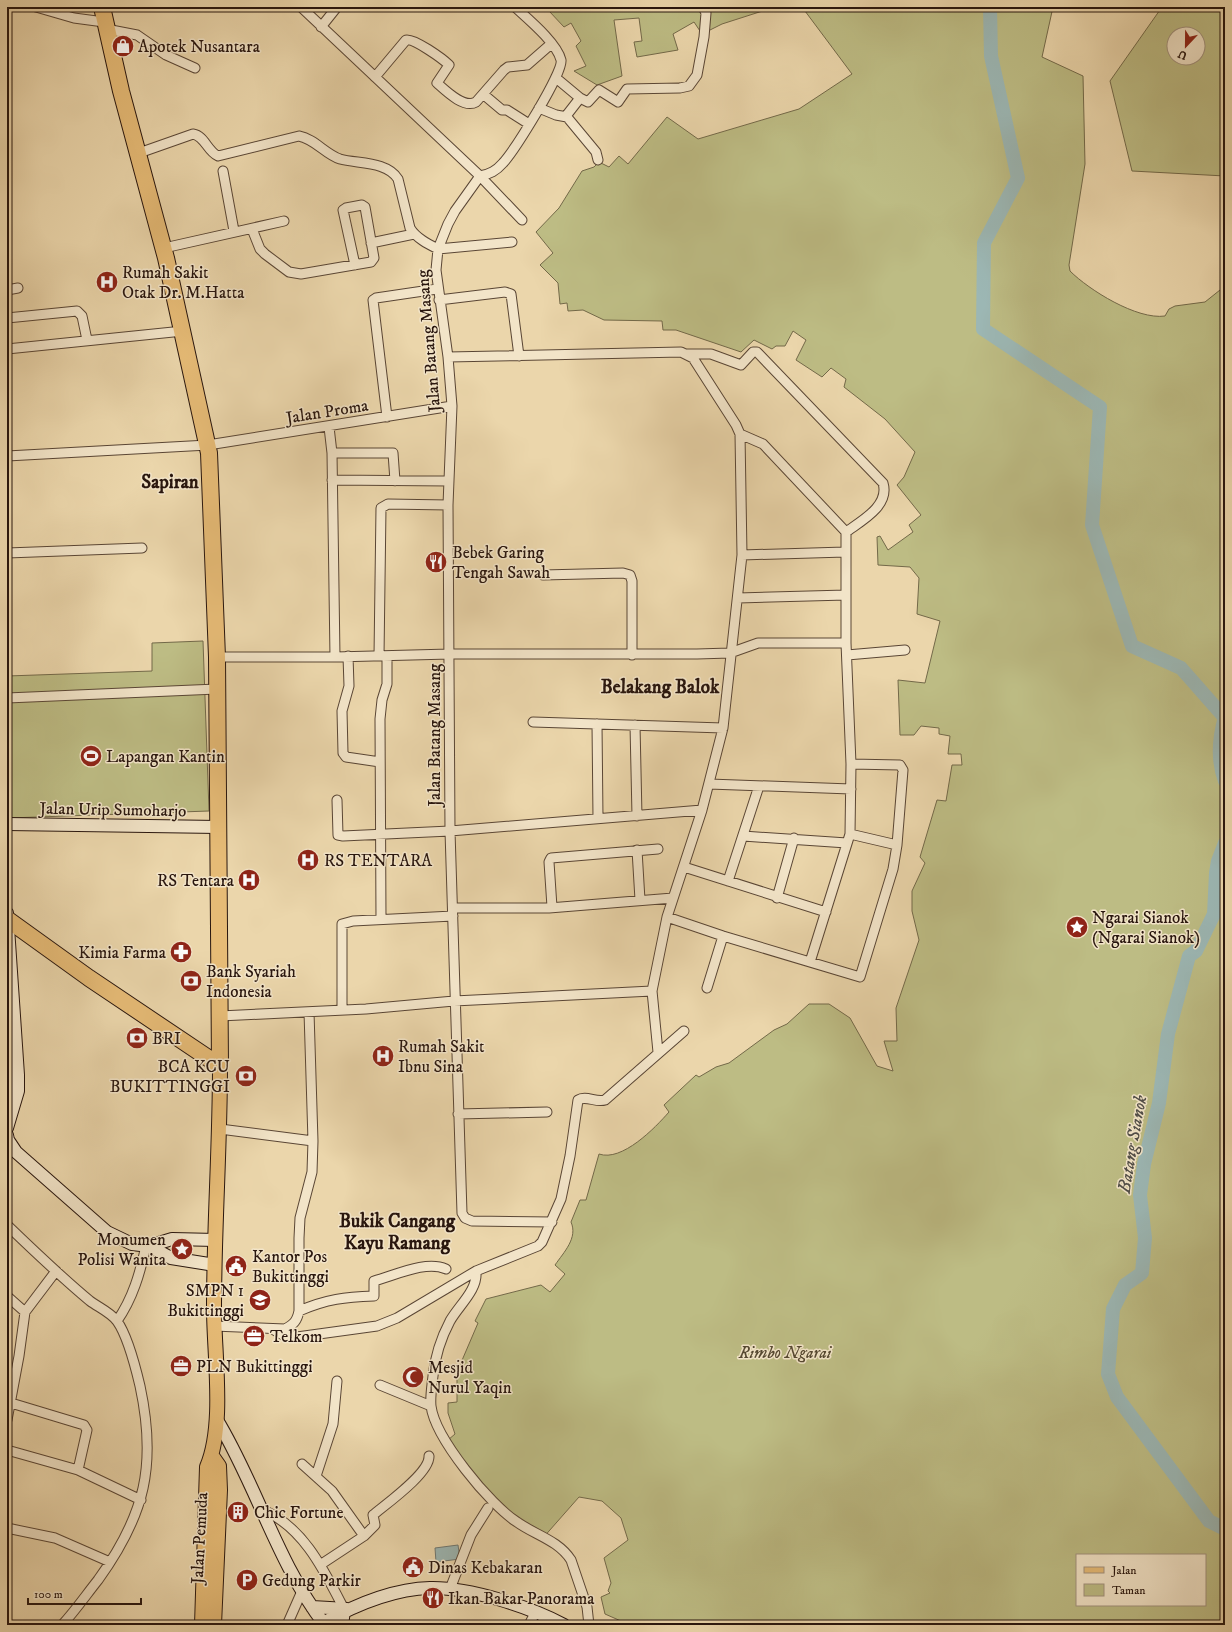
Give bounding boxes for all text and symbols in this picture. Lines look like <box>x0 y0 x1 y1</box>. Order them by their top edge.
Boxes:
north arrow <box>1166 26 1206 66</box>
shop icon: Apotek Nusantara <box>110 33 136 59</box>
place label: Apotek Nusantara <box>138 36 261 58</box>
text: U <box>1176 46 1189 62</box>
place label: Rumah Sakit Otak Dr. M.Hatta <box>122 262 245 304</box>
street label: Jalan Batang Masang <box>412 268 446 415</box>
hospital icon: Rumah Sakit Otak Dr. M.Hatta <box>94 269 120 295</box>
street label: Jalan Proma <box>282 395 371 430</box>
district label: Sapiran <box>141 471 200 494</box>
place label: Bebek Garing Tengah Sawah <box>452 542 550 584</box>
restaurant icon: Bebek Garing Tengah Sawah <box>423 549 449 575</box>
street label: Jalan Batang Masang <box>424 663 446 808</box>
district label: Belakang Balok <box>601 676 720 699</box>
sports icon: Lapangan Kantin <box>78 743 104 769</box>
place label: Lapangan Kantin <box>106 746 225 768</box>
street label: Jalan Urip Sumoharjo <box>37 798 187 822</box>
hospital icon: RS TENTARA <box>295 847 321 873</box>
place label: RS TENTARA <box>324 850 432 872</box>
hospital icon: RS Tentara <box>236 867 262 893</box>
place label: RS Tentara <box>157 870 235 892</box>
place label: Ngarai Sianok (Ngarai Sianok) <box>1092 907 1200 949</box>
place icon: Ngarai Sianok (Ngarai Sianok) <box>1064 914 1090 940</box>
pharmacy icon: Kimia Farma <box>168 939 194 965</box>
place label: Kimia Farma <box>78 942 167 964</box>
place label: Bank Syariah Indonesia <box>206 961 296 1003</box>
bank icon: Bank Syariah Indonesia <box>178 968 204 994</box>
bank icon: BRI <box>124 1025 150 1051</box>
place label: BRI <box>152 1028 181 1050</box>
place label: Rumah Sakit Ibnu Sina <box>398 1036 485 1078</box>
hospital icon: Rumah Sakit Ibnu Sina <box>370 1043 396 1069</box>
place label: BCA KCU BUKITTINGGI <box>110 1056 230 1098</box>
bank icon: BCA KCU BUKITTINGGI <box>233 1063 259 1089</box>
water label: Batang Sianok <box>1113 1093 1152 1196</box>
district label: Bukik Cangang Kayu Ramang <box>339 1210 456 1255</box>
place label: Monumen Polisi Wanita <box>77 1229 167 1271</box>
place icon: Monumen Polisi Wanita <box>169 1236 195 1262</box>
place label: Kantor Pos Bukittinggi <box>252 1246 329 1288</box>
public building icon: Kantor Pos Bukittinggi <box>223 1253 249 1279</box>
place label: SMPN 1 Bukittinggi <box>167 1280 244 1322</box>
school or university icon: SMPN 1 Bukittinggi <box>247 1287 273 1313</box>
office icon: Telkom <box>241 1323 267 1349</box>
place label: Telkom <box>270 1326 323 1348</box>
park label: Rimbo Ngarai <box>738 1342 833 1364</box>
office icon: PLN Bukittinggi <box>168 1353 194 1379</box>
place label: PLN Bukittinggi <box>196 1356 313 1378</box>
place label: Mesjid Nurul Yaqin <box>428 1357 512 1399</box>
mosque icon: Mesjid Nurul Yaqin <box>400 1364 426 1390</box>
street label: Jalan Pemuda <box>187 1491 213 1586</box>
building icon: Chic Fortune <box>225 1499 251 1525</box>
place label: Chic Fortune <box>254 1502 343 1524</box>
public building icon: Dinas Kebakaran <box>400 1554 426 1580</box>
legend <box>1076 1554 1206 1606</box>
place label: Dinas Kebakaran <box>428 1557 543 1579</box>
text: Jalan <box>1111 1563 1137 1578</box>
parking icon: Gedung Parkir <box>234 1567 260 1593</box>
place label: Gedung Parkir <box>262 1570 362 1592</box>
scale bar <box>28 1580 141 1606</box>
text: Taman <box>1112 1583 1146 1598</box>
restaurant icon: Ikan Bakar Panorama <box>420 1585 446 1611</box>
text: 100 m <box>34 1587 63 1602</box>
place label: Ikan Bakar Panorama <box>448 1588 595 1610</box>

